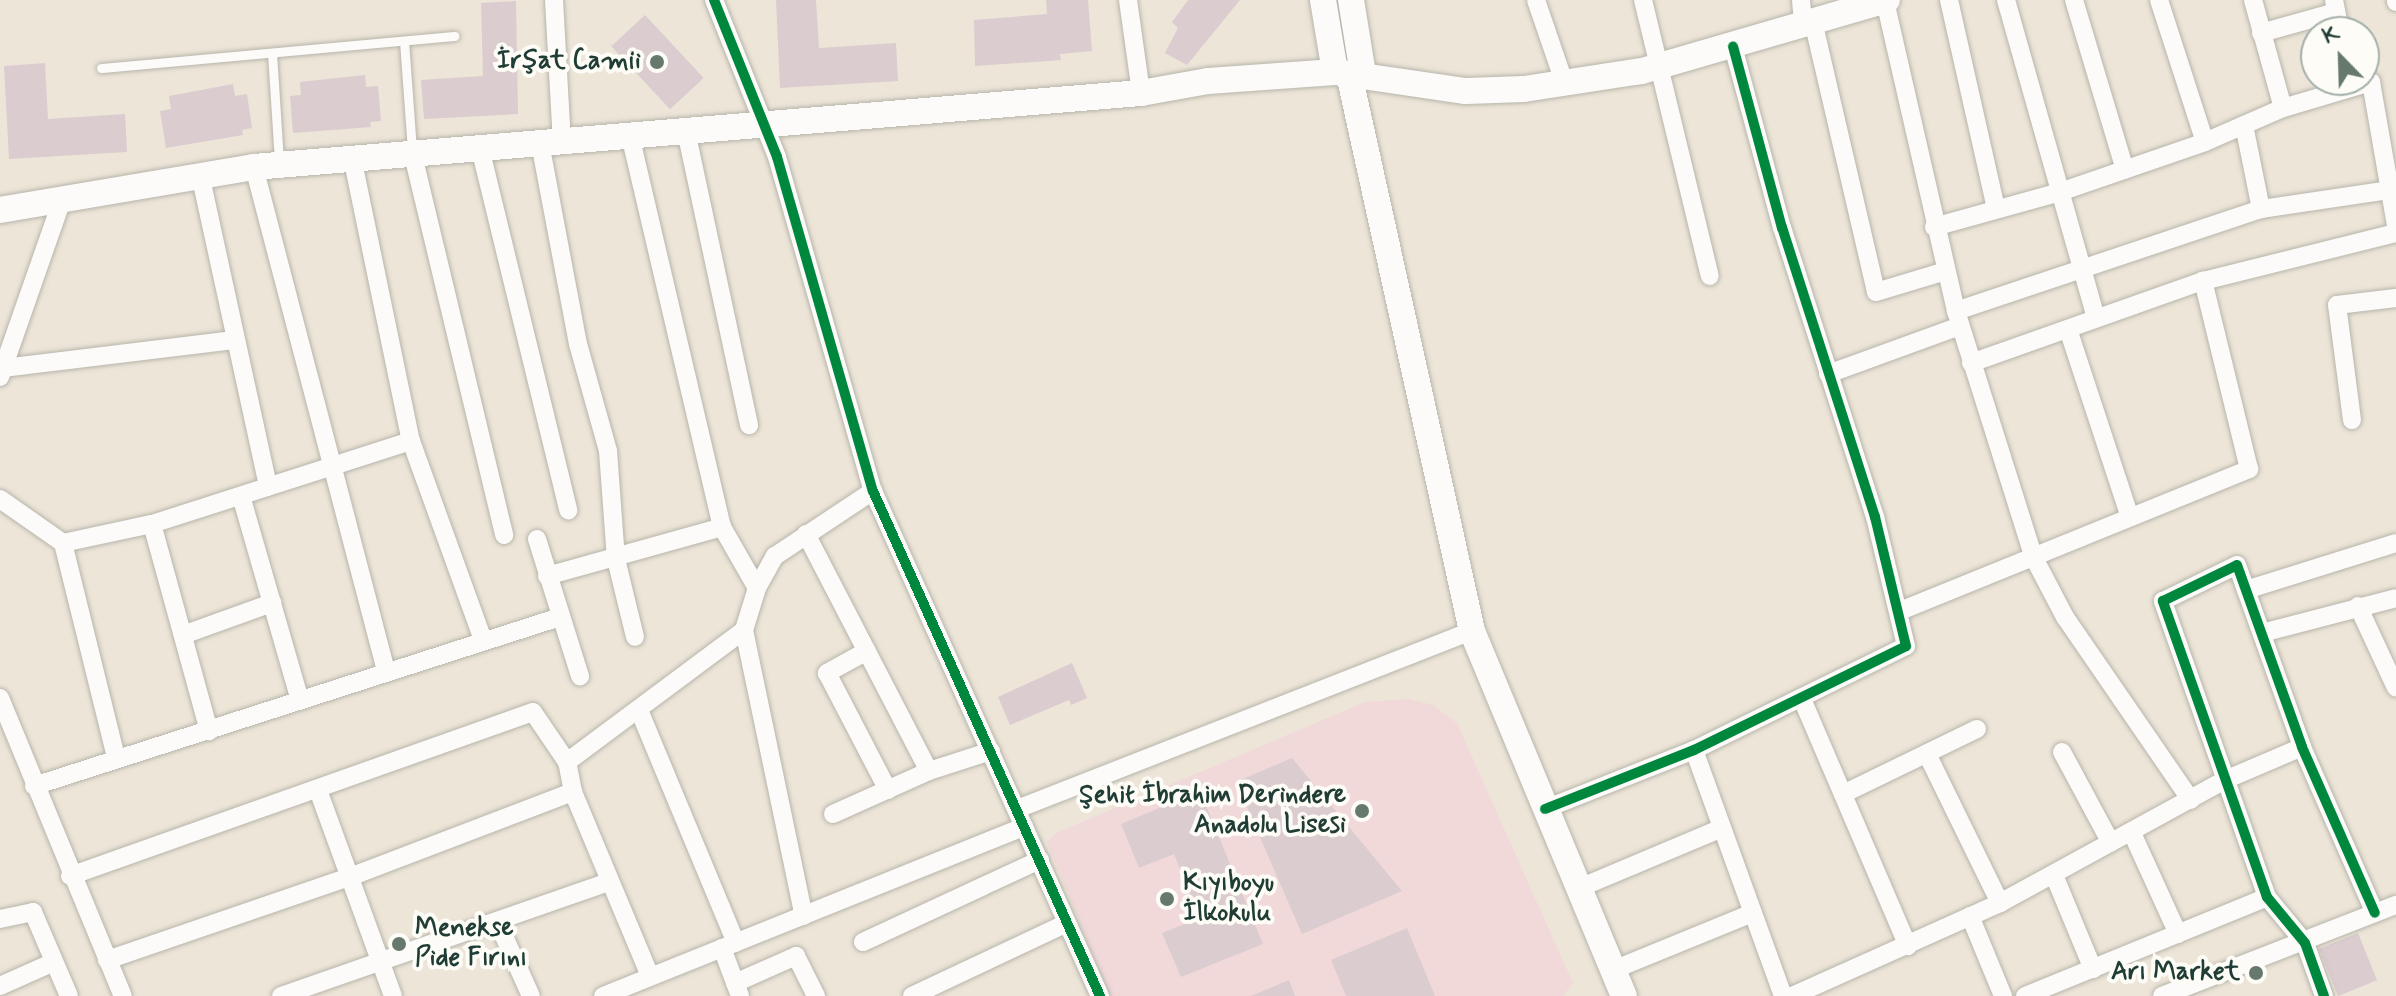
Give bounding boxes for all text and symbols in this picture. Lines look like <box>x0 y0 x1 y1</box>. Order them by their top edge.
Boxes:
north arrow <box>2300 16 2380 96</box>
text: K <box>2319 20 2344 52</box>
place label: İrşat Camii <box>496 46 641 78</box>
marker: İrşat Camii <box>648 53 666 71</box>
place label: Şehit İbrahim Derindere Anadolu Lisesi <box>1074 780 1346 842</box>
marker: Şehit İbrahim Derindere Anadolu Lisesi <box>1353 802 1371 820</box>
place label: Kıyıboyu İlkokulu <box>1183 868 1274 930</box>
marker: Kıyıboyu İlkokulu <box>1158 890 1176 908</box>
place label: Menekse Pide Fırını <box>415 913 527 974</box>
marker: Menekse Pide Fırını <box>390 935 408 953</box>
place label: Arı Market <box>2111 957 2240 989</box>
marker: Arı Market <box>2247 964 2265 982</box>

